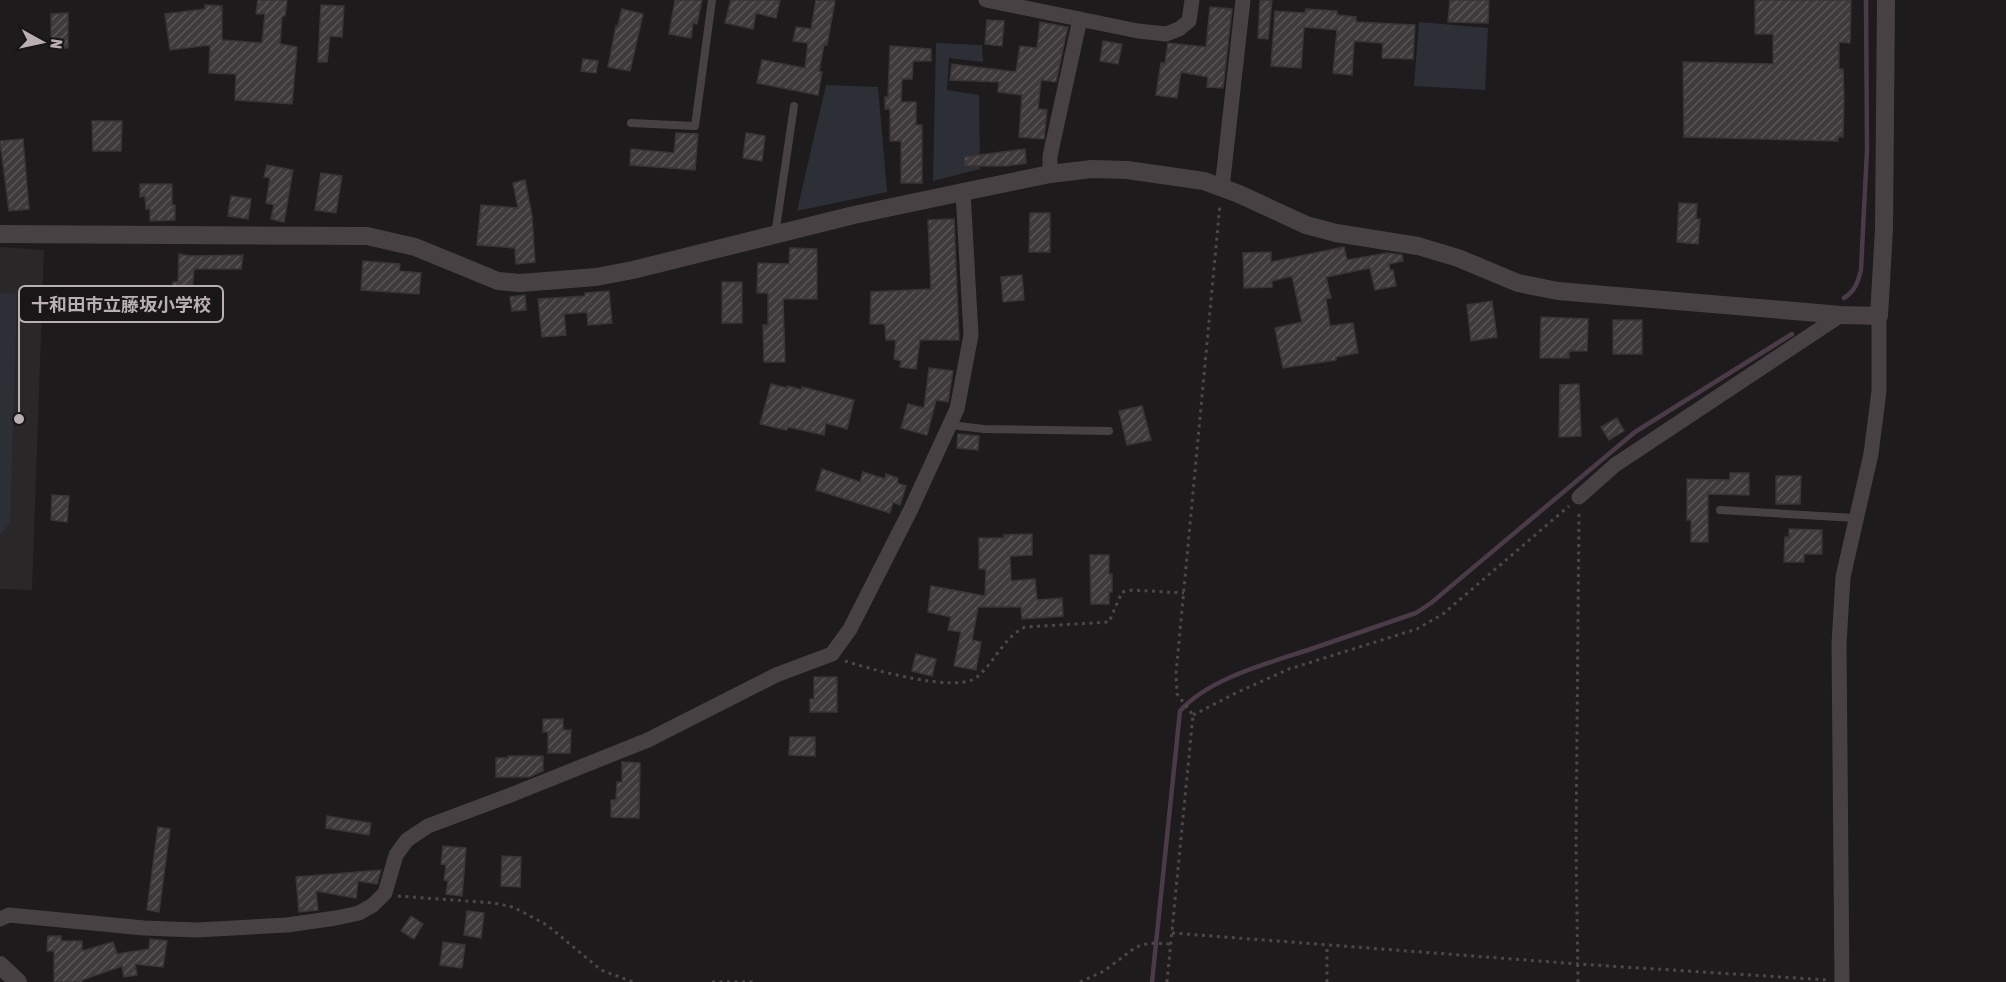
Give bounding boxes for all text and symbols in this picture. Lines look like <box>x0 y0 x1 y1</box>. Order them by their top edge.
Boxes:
north arrow <box>12 12 72 72</box>
text: N <box>47 38 66 50</box>
callout: 十和田市立藤坂小学校 <box>19 286 223 322</box>
text: 十和田市立藤坂小学校 <box>31 294 211 315</box>

